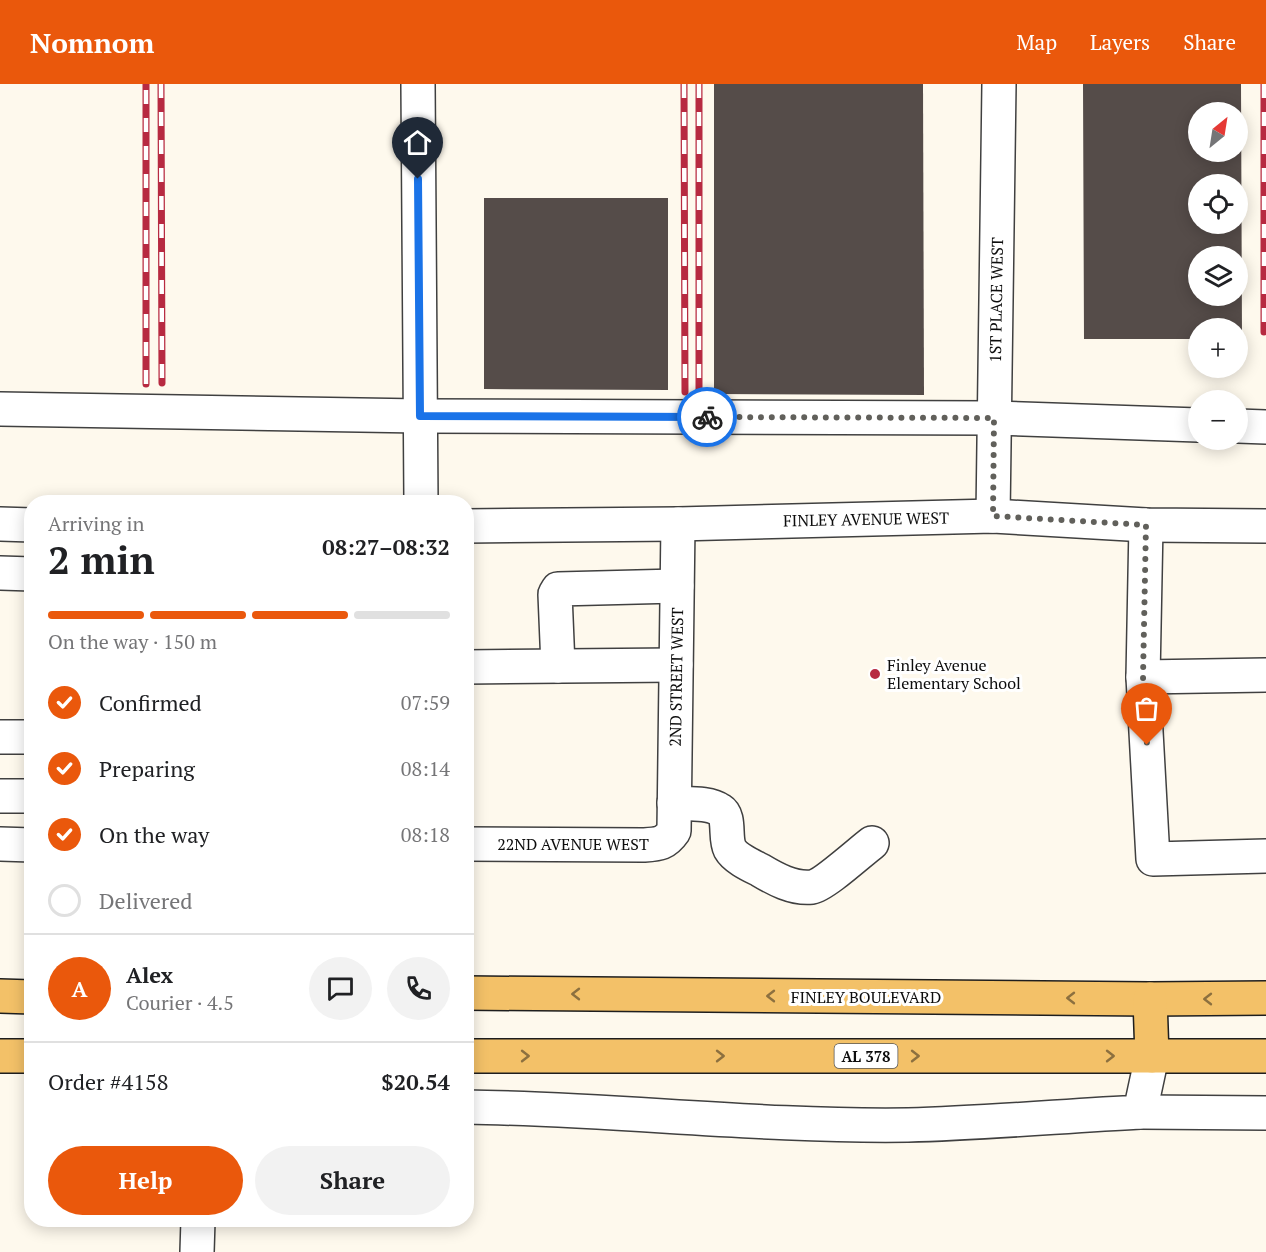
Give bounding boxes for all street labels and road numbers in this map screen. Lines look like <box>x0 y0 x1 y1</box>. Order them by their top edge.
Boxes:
street label: 1ST PLACE WEST <box>984 237 1008 363</box>
street label: FINLEY AVENUE WEST <box>783 507 949 531</box>
street label: 2ND STREET WEST <box>664 607 688 747</box>
street label: 22ND AVENUE WEST <box>497 833 649 855</box>
street label: FINLEY BOULEVARD <box>791 986 941 1008</box>
road number: AL 378 <box>834 1044 898 1068</box>

